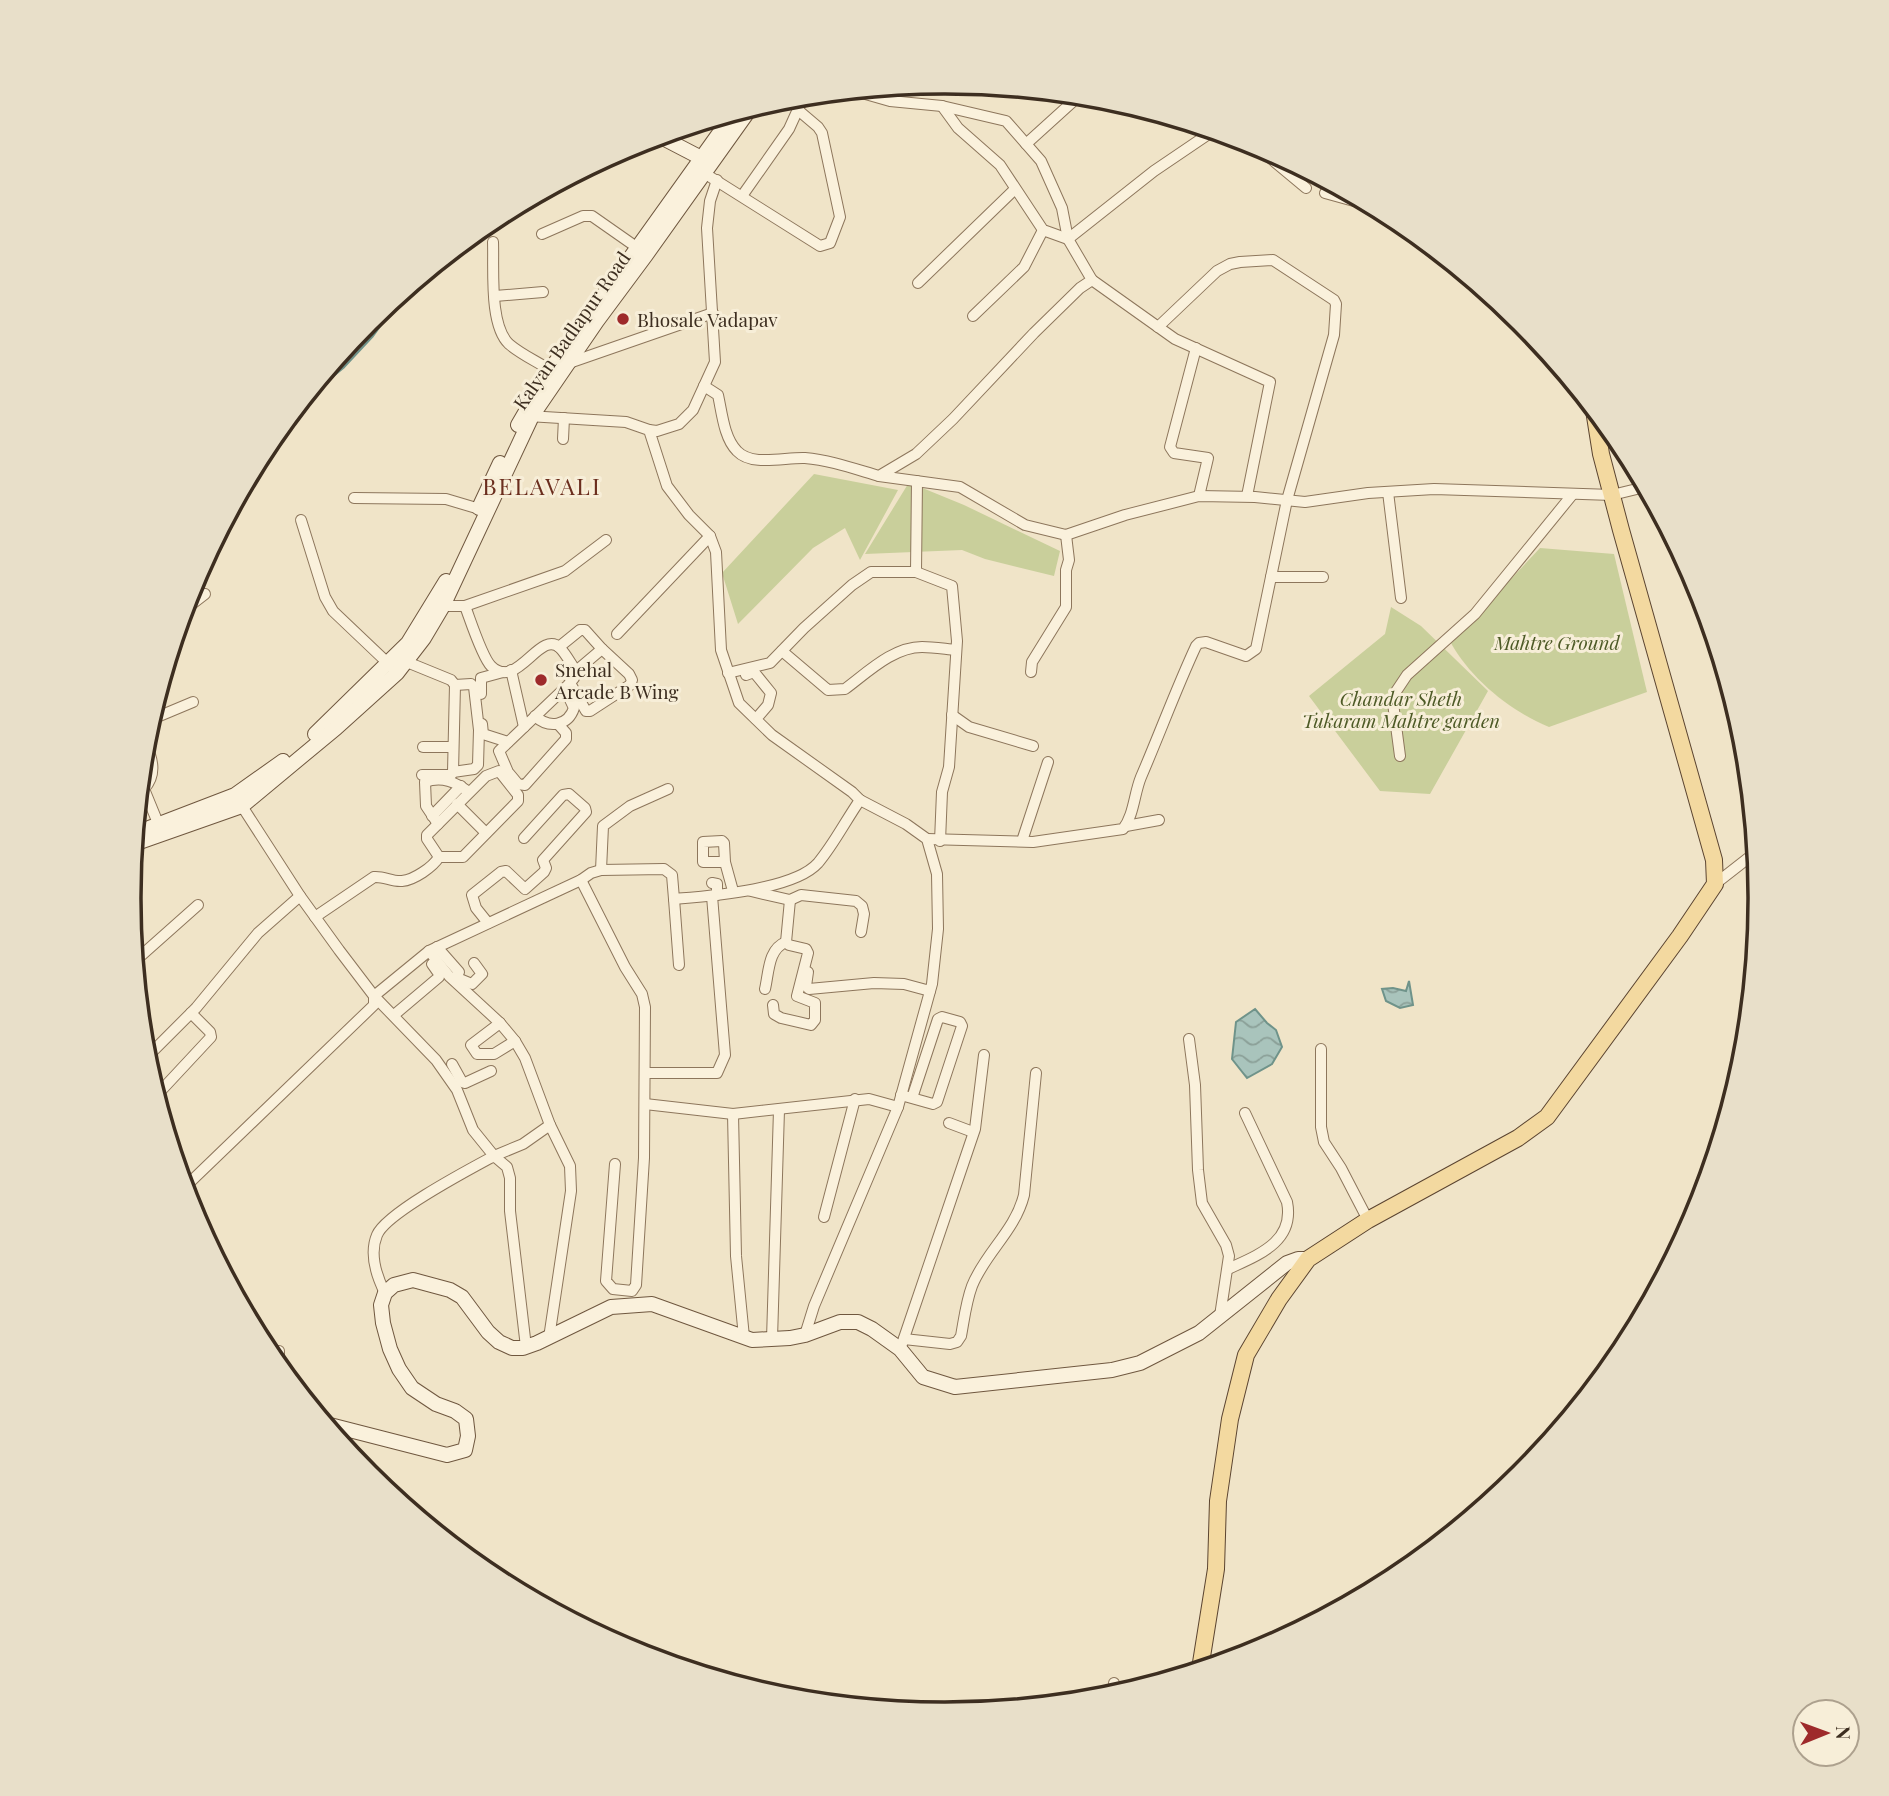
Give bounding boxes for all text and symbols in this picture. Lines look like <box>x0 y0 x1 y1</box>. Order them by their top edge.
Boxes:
street label: Kalyan Badlapur Road <box>507 246 635 414</box>
place label: Bhosale Vadapav <box>637 306 778 332</box>
marker: Bhosale Vadapav <box>615 311 631 327</box>
district label: BELAVALI <box>482 470 602 501</box>
park label: Mahtre Ground <box>1493 629 1621 655</box>
place label: Snehal Arcade B Wing <box>554 656 679 704</box>
marker: Snehal Arcade B Wing <box>533 672 549 688</box>
park label: Chandar Sheth Tukaram Mahtre garden <box>1302 685 1500 733</box>
north arrow <box>1791 1698 1861 1768</box>
text: N <box>1831 1726 1857 1740</box>

